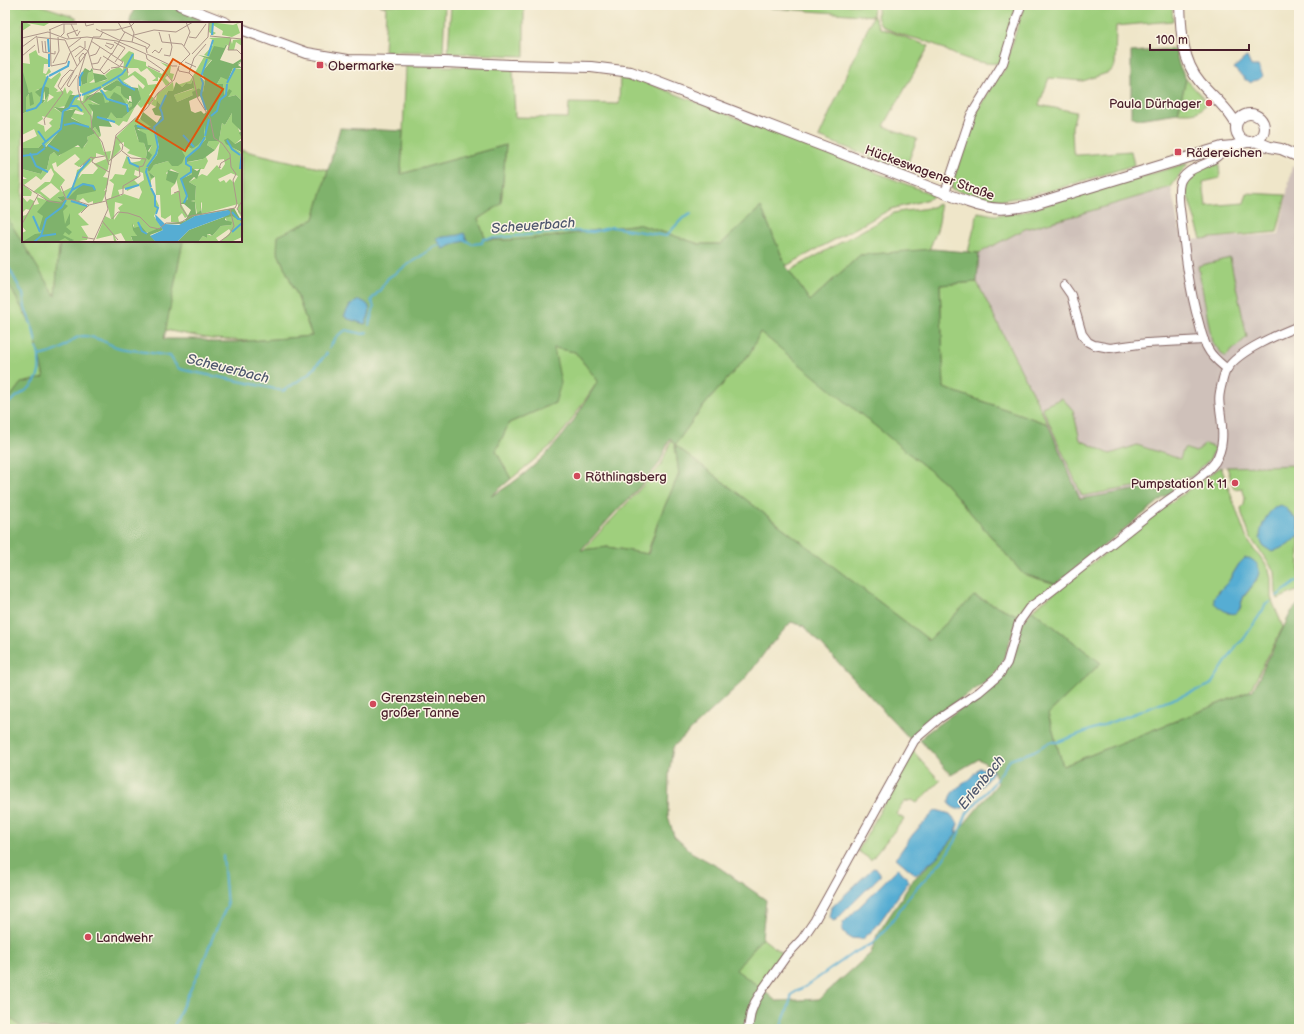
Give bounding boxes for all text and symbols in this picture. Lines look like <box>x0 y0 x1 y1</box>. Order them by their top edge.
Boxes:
inset map <box>22 22 242 242</box>
scale bar <box>1150 26 1249 52</box>
text: 100 m <box>1156 33 1188 48</box>
place label: Obermarke <box>328 58 395 74</box>
marker: Obermarke <box>315 60 325 70</box>
place label: Paula Dürhager <box>1109 96 1201 112</box>
marker: Paula Dürhager <box>1204 98 1214 108</box>
street label: Hückeswagener Straße <box>863 142 997 204</box>
place label: Rädereichen <box>1186 145 1262 161</box>
marker: Rädereichen <box>1173 147 1183 157</box>
water label: Scheuerbach <box>490 214 576 237</box>
water label: Scheuerbach <box>185 350 271 387</box>
place label: Röthlingsberg <box>585 469 667 485</box>
marker: Röthlingsberg <box>572 471 582 481</box>
place label: Pumpstation k 11 <box>1131 476 1227 492</box>
marker: Pumpstation k 11 <box>1230 478 1240 488</box>
place label: Grenzstein neben großer Tanne <box>381 690 485 721</box>
marker: Grenzstein neben großer Tanne <box>368 699 378 709</box>
water label: Erlenbach <box>955 752 1008 813</box>
place label: Landwehr <box>96 930 153 946</box>
marker: Landwehr <box>83 932 93 942</box>

